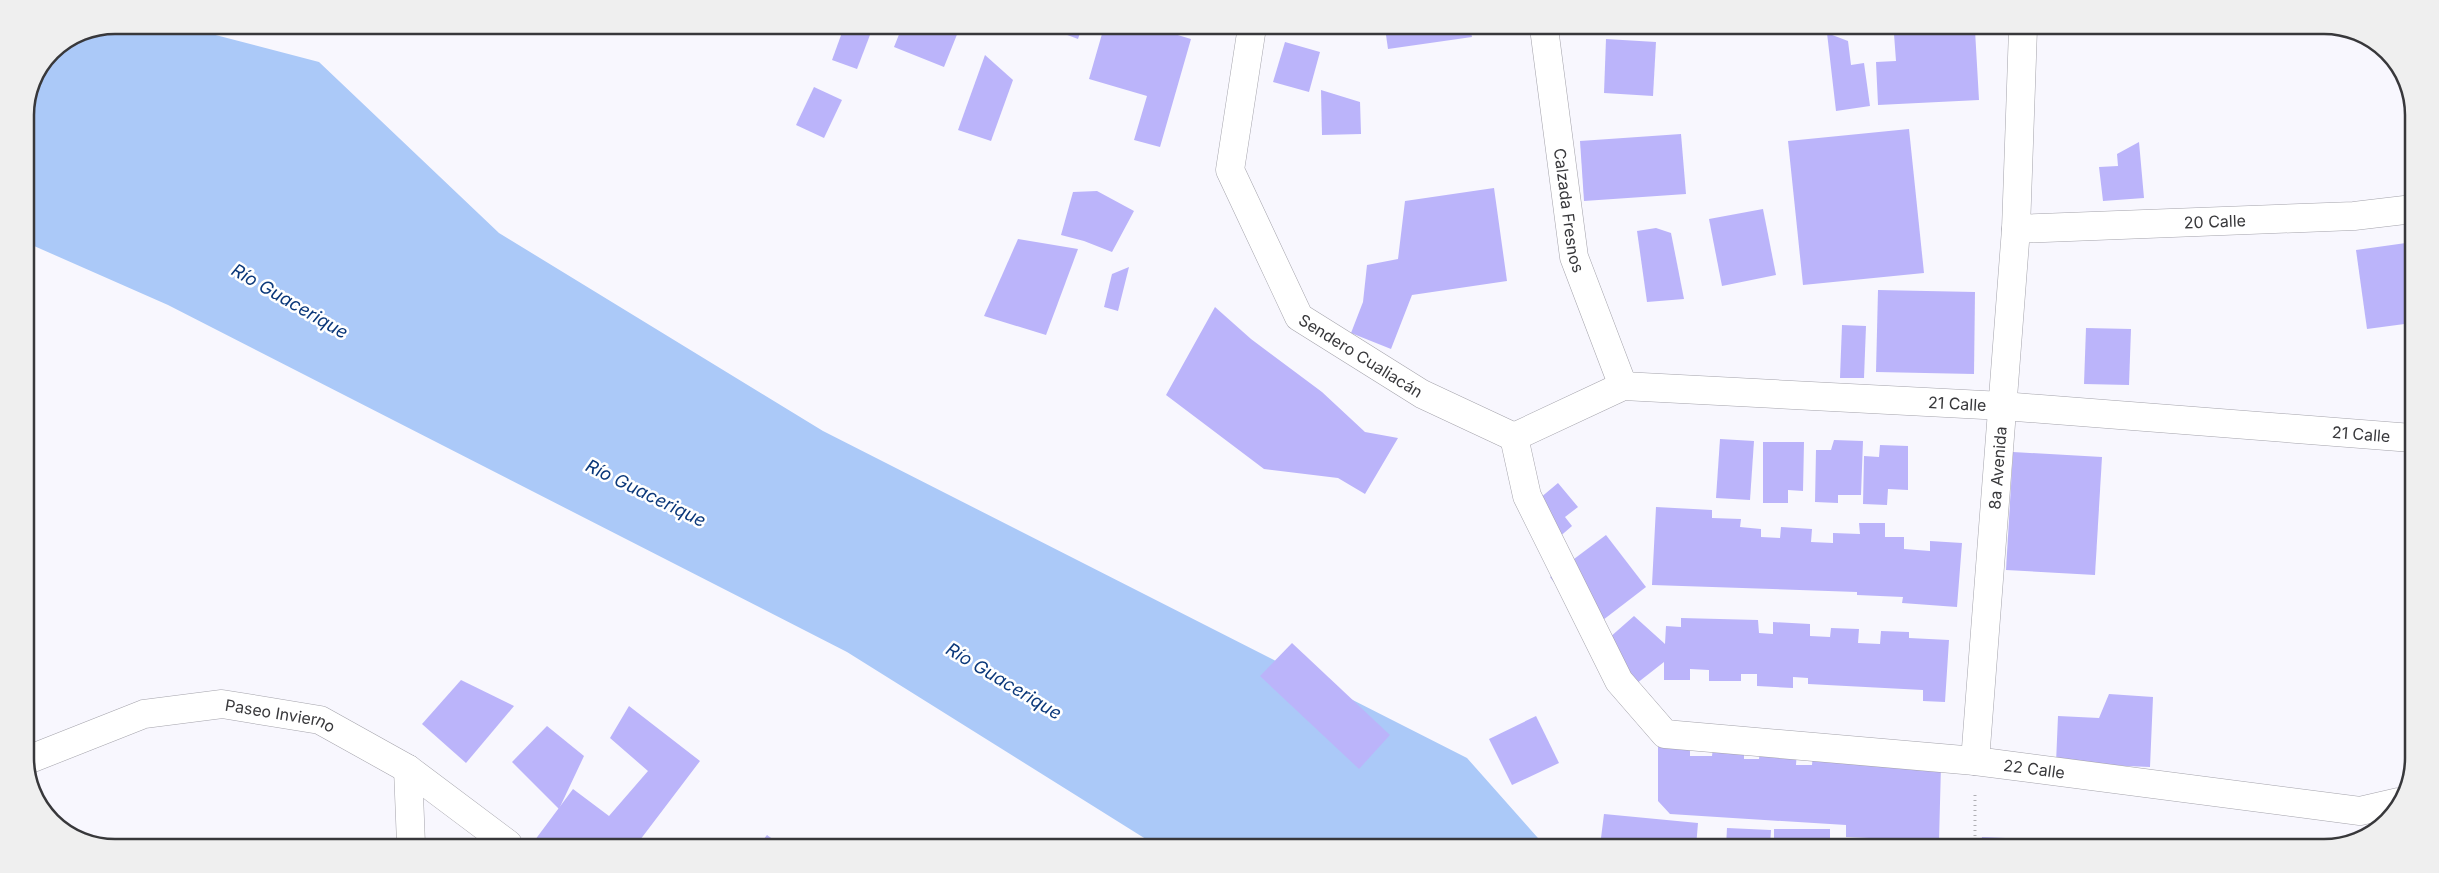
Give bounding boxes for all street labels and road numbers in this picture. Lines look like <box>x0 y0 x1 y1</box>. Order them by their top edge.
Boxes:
street label: Calzada Fresnos <box>1550 147 1589 275</box>
street label: 20 Calle <box>2183 210 2246 233</box>
street label: Sendero Cualiacán <box>1295 309 1427 402</box>
street label: 21 Calle <box>1927 392 1987 415</box>
street label: 21 Calle <box>2331 422 2391 446</box>
street label: 8a Avenida <box>1984 425 2011 510</box>
street label: Paseo Invierno <box>224 695 339 737</box>
street label: 22 Calle <box>2002 755 2066 783</box>

